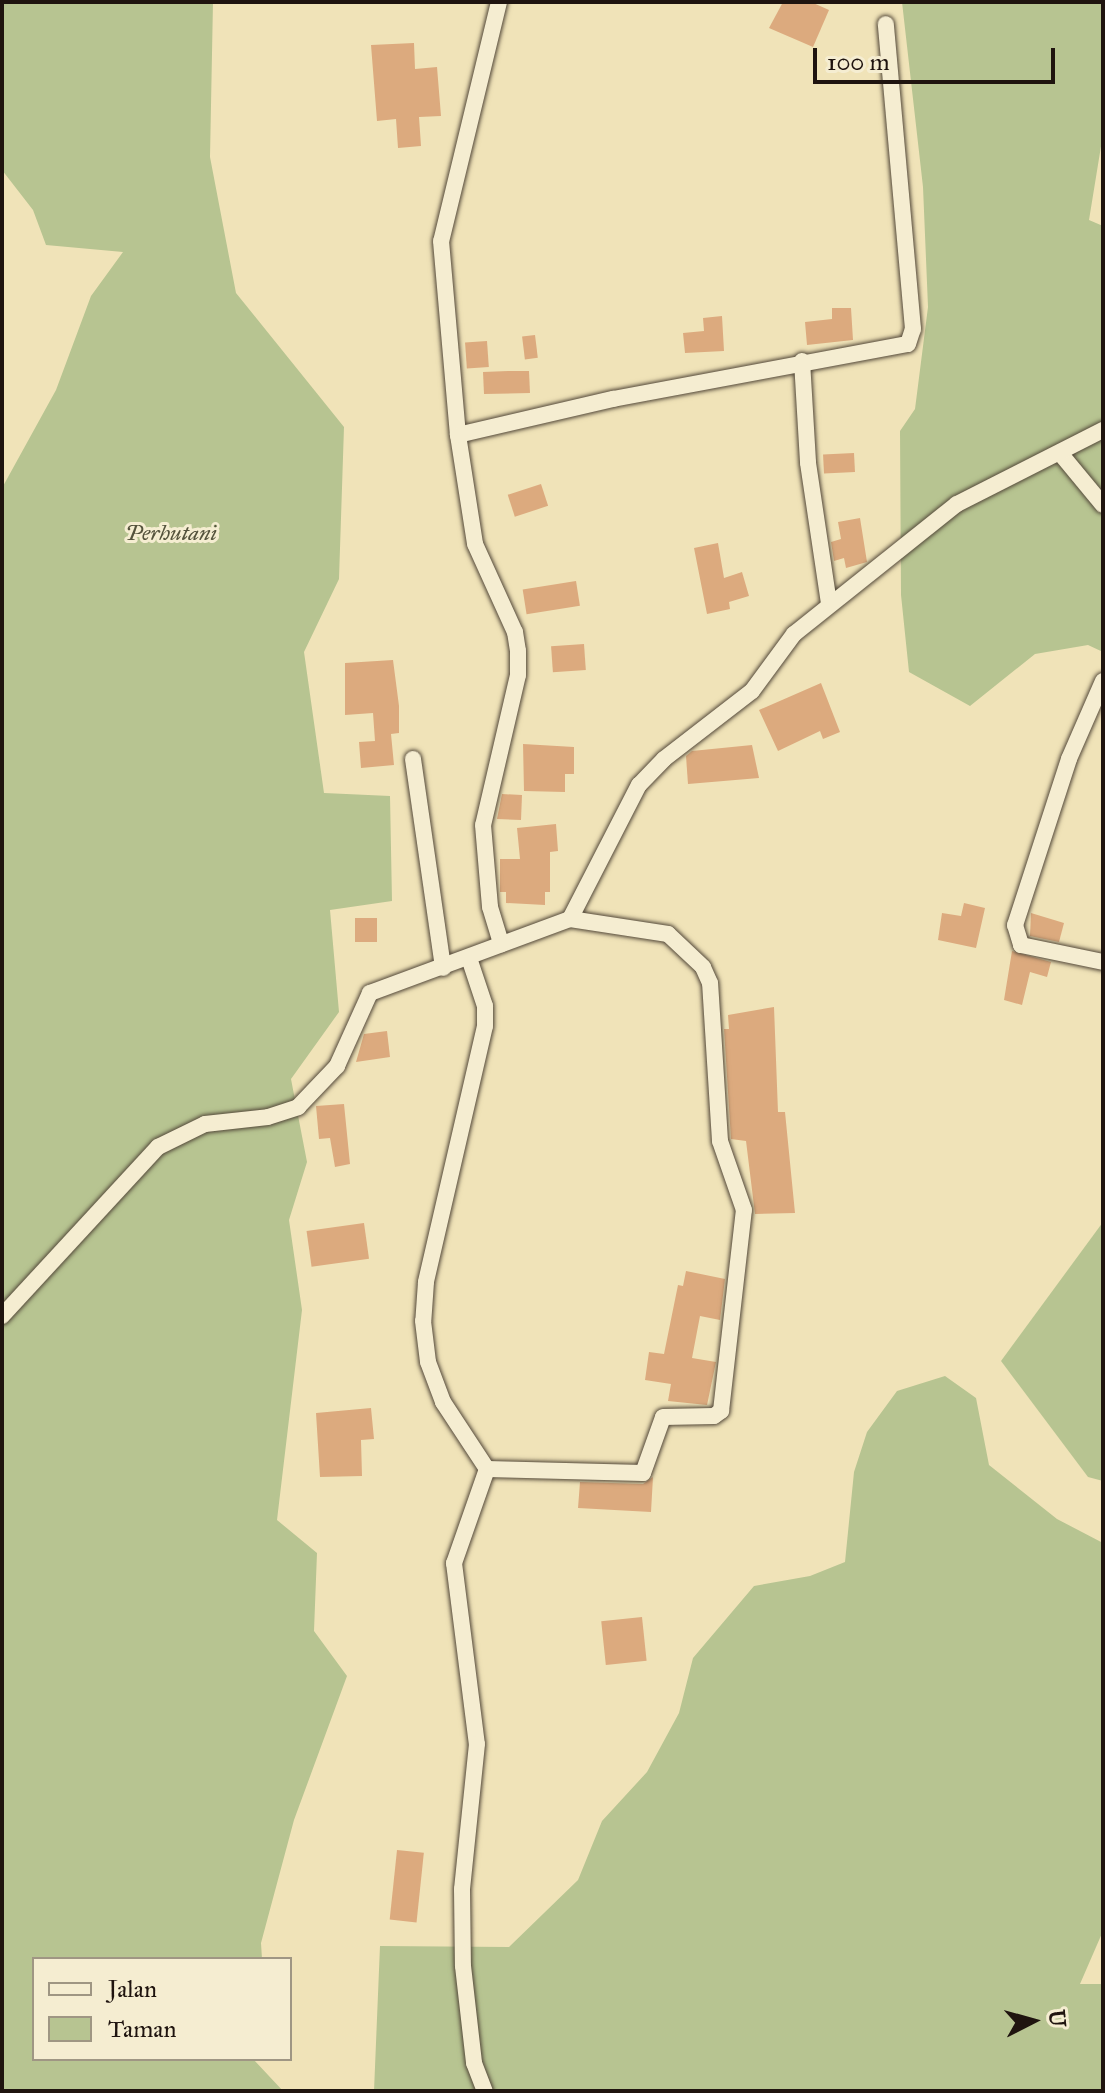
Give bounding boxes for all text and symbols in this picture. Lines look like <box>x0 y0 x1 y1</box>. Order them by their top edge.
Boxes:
scale bar <box>817 32 1059 82</box>
text: 100 m <box>827 47 890 77</box>
park label: Perhutani <box>125 520 217 546</box>
legend <box>32 1957 292 2061</box>
text: Jalan <box>108 1974 157 2004</box>
north arrow <box>993 1981 1073 2061</box>
text: U <box>1043 2008 1072 2028</box>
text: Taman <box>108 2014 176 2044</box>

